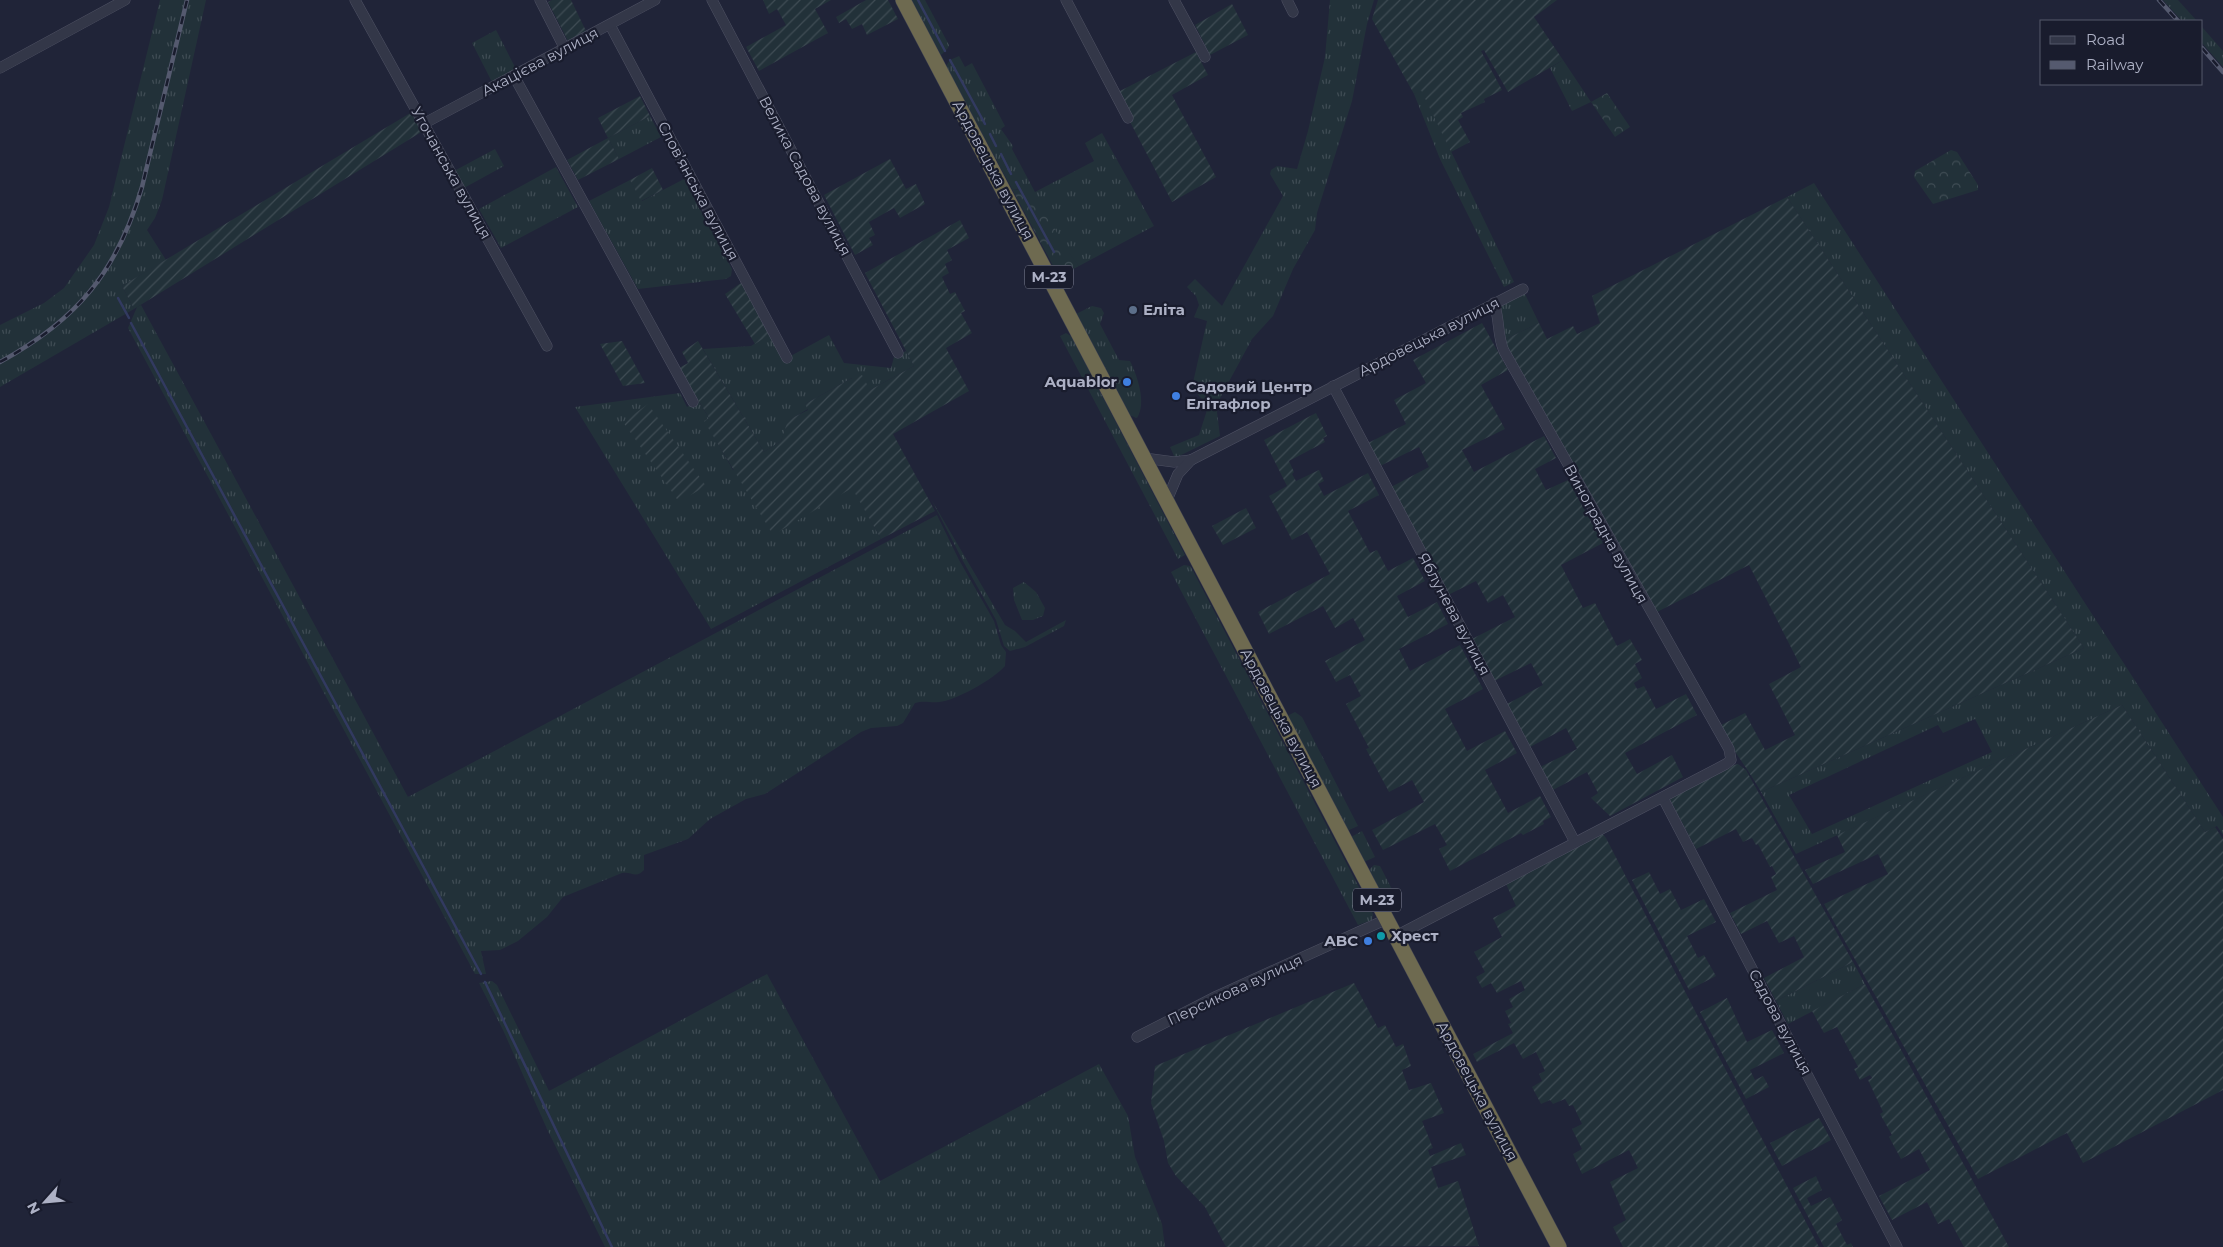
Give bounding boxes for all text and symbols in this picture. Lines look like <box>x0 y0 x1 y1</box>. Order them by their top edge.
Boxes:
legend <box>2040 20 2203 85</box>
street label: Акацієва вулиця <box>478 23 601 100</box>
text: Road <box>2086 30 2125 49</box>
text: Railway <box>2086 55 2144 74</box>
street label: Велика Садова вулиця <box>755 93 856 259</box>
street label: Ардовецька вулиця <box>949 97 1038 243</box>
street label: Угочанська вулиця <box>407 103 496 242</box>
street label: Словʼянська вулиця <box>654 118 743 264</box>
road number: М-23 <box>1025 266 1073 288</box>
street label: Ардовецька вулиця <box>1355 293 1502 380</box>
place label: Еліта <box>1143 300 1185 319</box>
marker: Еліта <box>1127 304 1139 316</box>
place label: Aquablor <box>1044 372 1118 391</box>
marker: Aquablor <box>1121 376 1133 388</box>
place label: Садовий Центр Елітафлор <box>1186 377 1312 413</box>
marker: Садовий Центр Елітафлор <box>1170 390 1182 402</box>
street label: Виноградна вулиця <box>1560 461 1653 607</box>
street label: Яблунева вулиця <box>1414 549 1495 678</box>
street label: Ардовецька вулиця <box>1237 645 1326 791</box>
road number: М-23 <box>1353 888 1401 912</box>
place label: Хрест <box>1391 926 1439 945</box>
marker: Хрест <box>1375 930 1387 942</box>
place label: ABC <box>1323 931 1358 950</box>
marker: ABC <box>1362 935 1374 947</box>
street label: Персикова вулиця <box>1164 950 1305 1029</box>
street label: Садова вулиця <box>1745 966 1816 1078</box>
street label: Ардовецька вулиця <box>1433 1018 1522 1164</box>
north arrow <box>20 1177 70 1227</box>
text: N <box>23 1199 44 1217</box>

